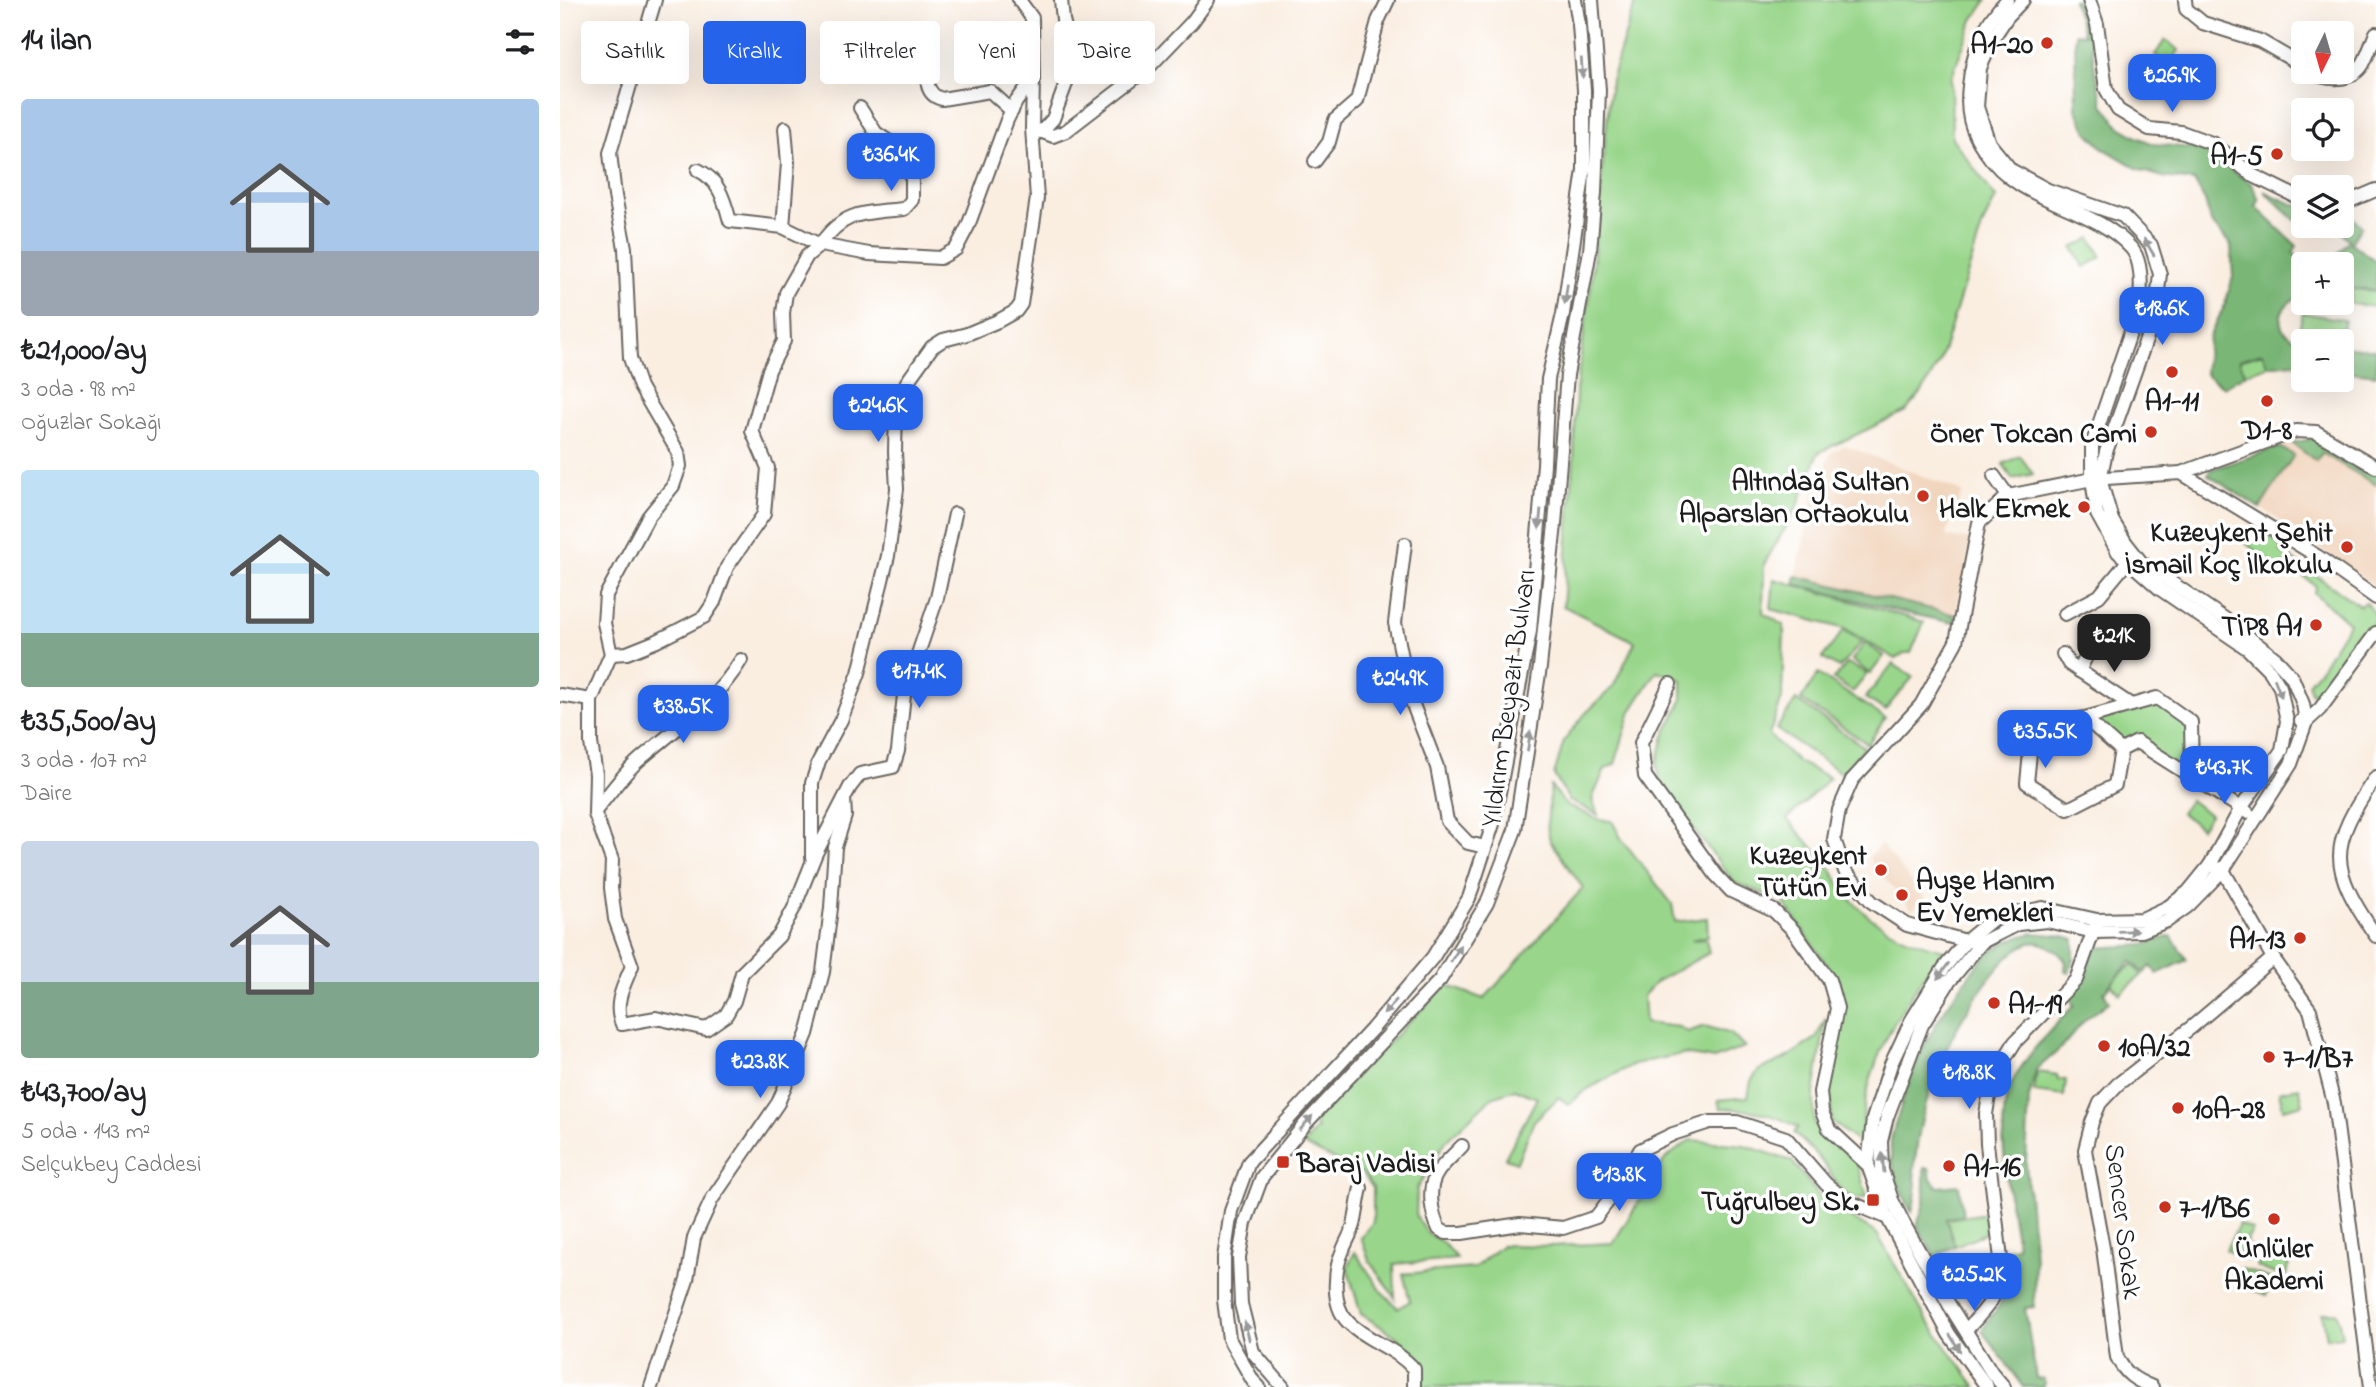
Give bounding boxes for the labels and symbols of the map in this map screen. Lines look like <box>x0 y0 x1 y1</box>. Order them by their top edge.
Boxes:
north arrow <box>2291 21 2354 84</box>
place label: A1-20 <box>1970 26 2033 67</box>
marker: A1-20 <box>2039 35 2055 51</box>
pin: ₺26.9K <box>2115 54 2229 114</box>
one-way arrow <box>1577 57 1588 79</box>
pin: ₺36.4K <box>834 134 948 193</box>
place label: A1-5 <box>2210 137 2263 178</box>
marker: A1-5 <box>2269 146 2285 162</box>
one-way arrow <box>2142 237 2155 257</box>
one-way arrow <box>1560 283 1571 305</box>
pin: ₺18.6K <box>2105 288 2219 347</box>
marker: A1-11 <box>2164 364 2180 380</box>
place label: A1-11 <box>2145 383 2199 424</box>
pin: ₺24.6K <box>821 384 935 444</box>
marker: D1-8 <box>2259 393 2275 409</box>
place label: D1-8 <box>2240 412 2293 453</box>
place label: Öner Tokcan Cami <box>1930 415 2137 456</box>
marker: Öner Tokcan Cami <box>2143 424 2159 440</box>
place label: Altındağ Sultan Alparslan Ortaokulu <box>1679 463 1909 536</box>
marker: Altındağ Sultan Alparslan Ortaokulu <box>1915 488 1931 504</box>
place label: Halk Ekmek <box>1939 490 2071 531</box>
marker: Halk Ekmek <box>2076 499 2092 515</box>
one-way arrow <box>1534 509 1545 531</box>
place label: Kuzeykent Şehit İsmail Koç İlkokulu <box>2125 514 2334 587</box>
marker: Kuzeykent Şehit İsmail Koç İlkokulu <box>2339 539 2355 555</box>
street label: Yıldırım Beyazıt Bulvarı <box>1472 567 1549 830</box>
place label: TİP8 A1 <box>2221 608 2302 649</box>
pin: ₺21K <box>2073 614 2155 674</box>
marker: TİP8 A1 <box>2308 617 2324 633</box>
pin: ₺17.4K <box>862 650 976 710</box>
pin: ₺24.9K <box>1343 658 1457 717</box>
one-way arrow <box>2273 678 2284 699</box>
pin: ₺38.5K <box>626 686 740 745</box>
pin: ₺35.5K <box>1988 710 2102 770</box>
one-way arrow <box>1524 730 1535 752</box>
pin: ₺43.7K <box>2167 746 2281 806</box>
place label: Kuzeykent Tütün Evi <box>1750 837 1868 910</box>
marker: Kuzeykent Tütün Evi <box>1873 862 1889 878</box>
place label: Ayşe Hanım Ev Yemekleri <box>1916 862 2055 935</box>
marker: Ayşe Hanım Ev Yemekleri <box>1894 887 1910 903</box>
place label: A1-13 <box>2229 921 2286 962</box>
one-way arrow <box>2117 926 2139 937</box>
marker: A1-13 <box>2292 930 2308 946</box>
one-way arrow <box>1450 944 1463 963</box>
one-way arrow <box>1936 962 1950 980</box>
place label: A1-19 <box>2008 986 2063 1027</box>
marker: A1-19 <box>1986 995 2002 1011</box>
one-way arrow <box>1382 998 1398 1016</box>
place label: 10A/32 <box>2118 1029 2190 1070</box>
marker: 10A/32 <box>2096 1038 2112 1054</box>
pin: ₺23.8K <box>703 1040 817 1100</box>
place label: 7-1/B7 <box>2283 1040 2353 1081</box>
marker: 7-1/B7 <box>2261 1049 2277 1065</box>
pin: ₺18.8K <box>1912 1052 2026 1111</box>
place label: 10A-28 <box>2192 1091 2266 1132</box>
marker: 10A-28 <box>2170 1100 2186 1116</box>
one-way arrow <box>1298 1115 1313 1132</box>
street label: Sencer Sokak <box>2092 1141 2151 1302</box>
place label: Baraj Vadisi <box>1295 1145 1436 1186</box>
place label: A1-16 <box>1963 1149 2022 1190</box>
one-way arrow <box>1877 1152 1888 1174</box>
marker: Baraj Vadisi <box>1275 1154 1291 1170</box>
pin: ₺13.8K <box>1562 1154 1676 1213</box>
marker: A1-16 <box>1941 1158 1957 1174</box>
place label: Tuğrulbey Sk. <box>1701 1183 1859 1225</box>
place label: 7-1/B6 <box>2179 1190 2250 1231</box>
marker: Tuğrulbey Sk. <box>1865 1192 1881 1208</box>
marker: 7-1/B6 <box>2157 1199 2173 1215</box>
marker: Ünlüler Akademi <box>2266 1211 2282 1227</box>
place label: Ünlüler Akademi <box>2224 1230 2324 1303</box>
pin: ₺25.2K <box>1917 1254 2031 1313</box>
one-way arrow <box>1242 1320 1252 1341</box>
one-way arrow <box>1949 1333 1962 1353</box>

